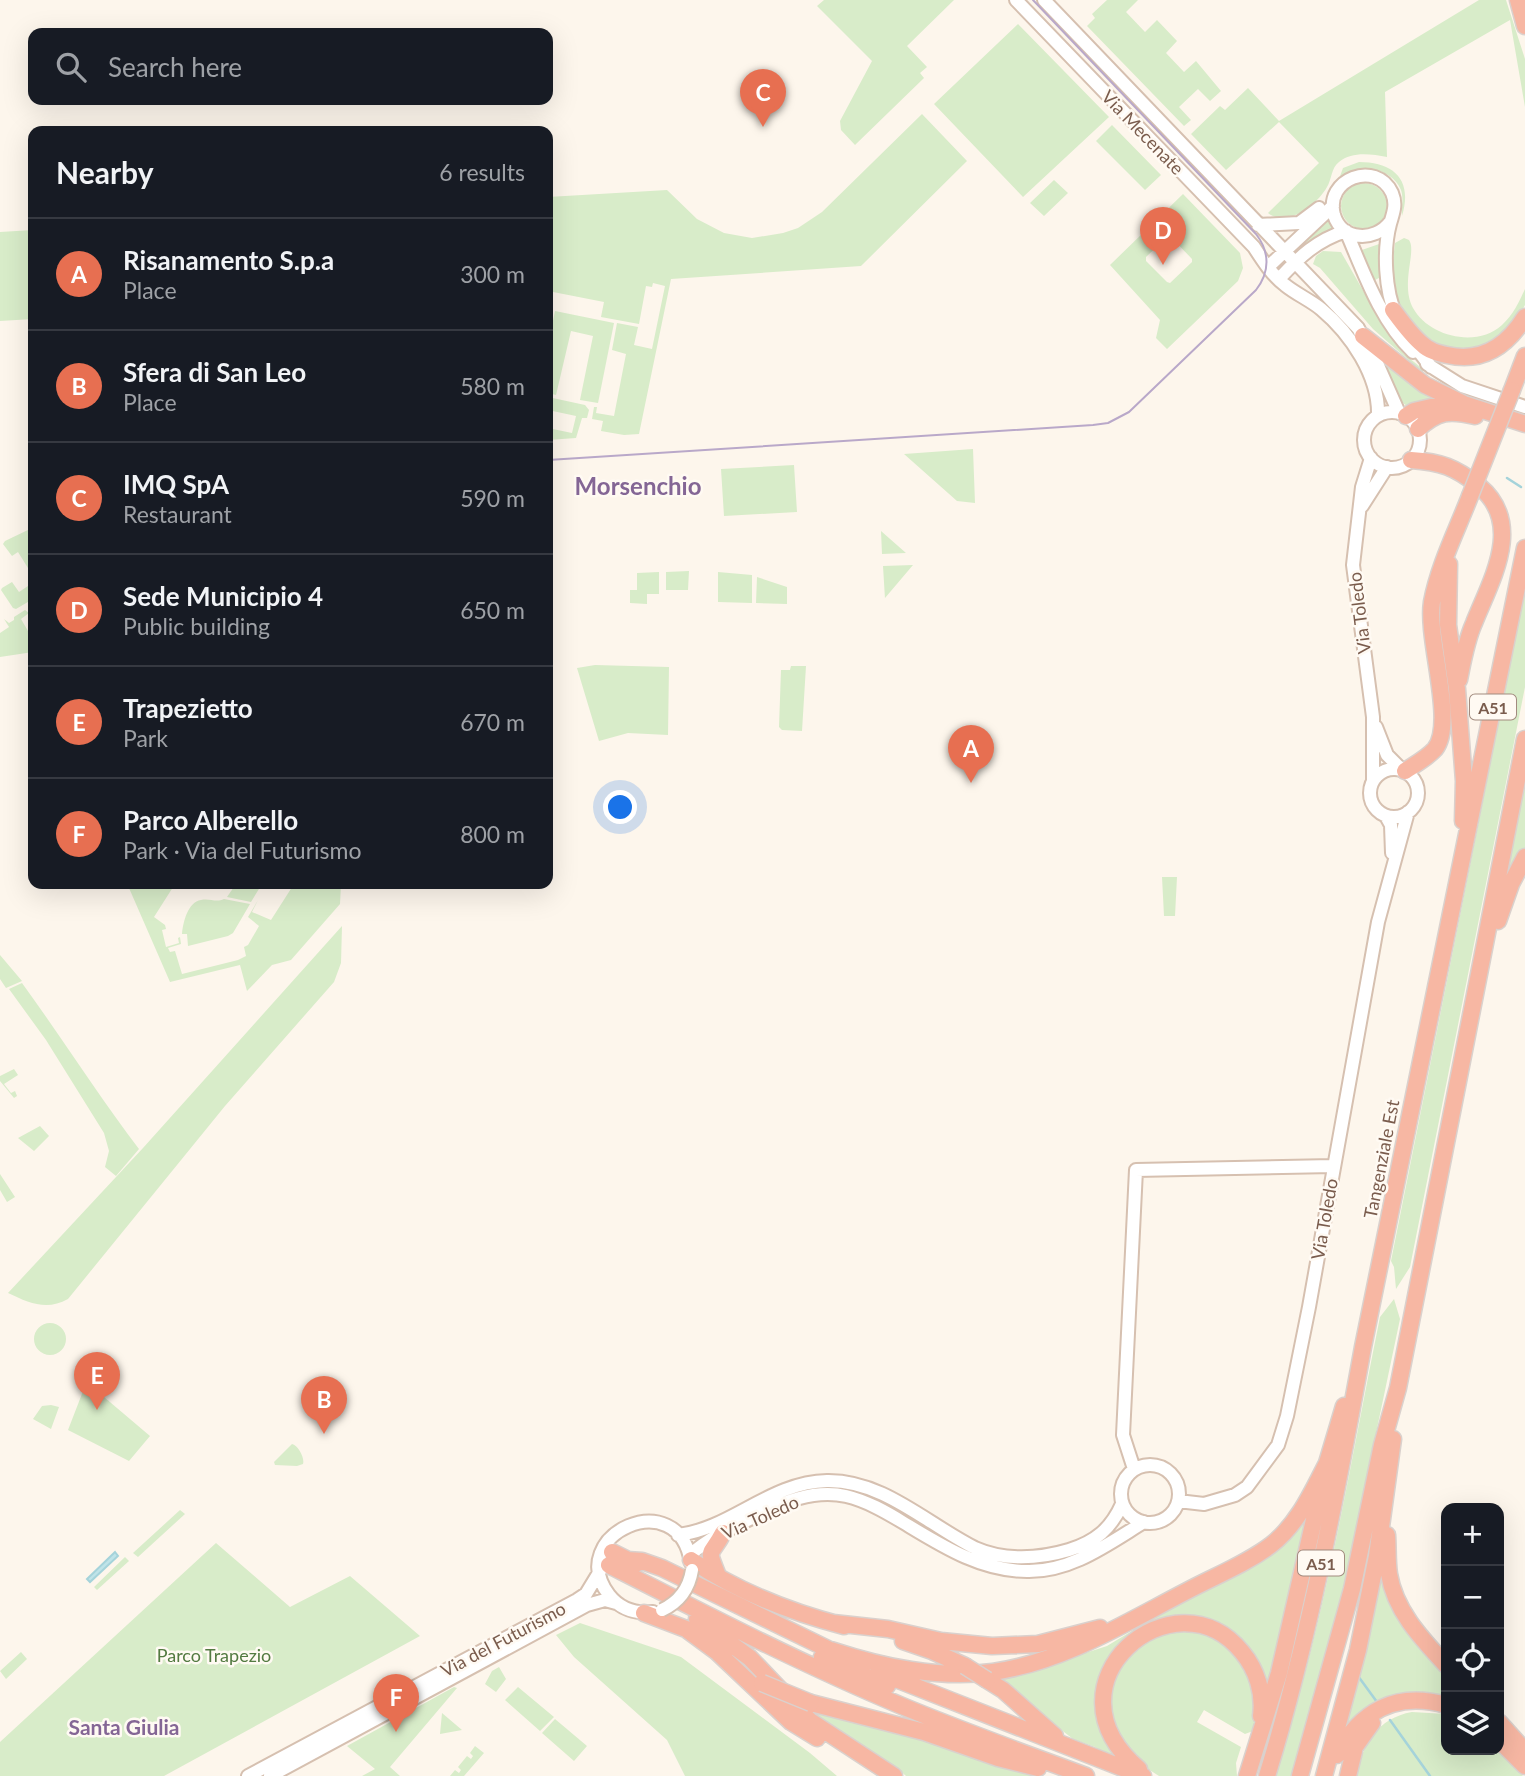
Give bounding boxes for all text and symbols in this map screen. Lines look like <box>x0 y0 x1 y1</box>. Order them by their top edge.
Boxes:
search box <box>28 28 553 105</box>
icon: search <box>52 48 90 86</box>
text: Search here <box>108 51 242 83</box>
pin: C <box>740 69 786 127</box>
street label: Via Mecenate <box>1097 85 1189 179</box>
text: Nearby <box>56 154 154 190</box>
text: 6 results <box>439 158 525 186</box>
pin: D <box>1140 207 1186 265</box>
text: Risanamento S.p.a <box>123 244 334 276</box>
text: A <box>71 260 87 288</box>
text: 300 m <box>460 260 525 288</box>
text: Place <box>123 276 177 304</box>
text: Sfera di San Leo <box>123 356 306 388</box>
text: B <box>71 372 87 400</box>
text: 580 m <box>460 372 525 400</box>
text: Place <box>123 388 177 416</box>
text: IMQ SpA <box>123 468 229 500</box>
district label: Morsenchio <box>575 471 701 500</box>
text: C <box>71 484 87 512</box>
text: 590 m <box>460 484 525 512</box>
text: Restaurant <box>123 500 232 528</box>
street label: Via Toledo <box>1343 571 1375 655</box>
text: Sede Municipio 4 <box>123 580 323 612</box>
text: D <box>70 596 88 624</box>
text: 650 m <box>460 596 525 624</box>
text: Public building <box>123 612 270 640</box>
text: Trapezietto <box>123 692 253 724</box>
road number: A51 <box>1470 694 1516 720</box>
text: E <box>72 708 86 736</box>
text: 670 m <box>460 708 525 736</box>
text: Park <box>123 724 168 752</box>
pin: A <box>948 725 994 783</box>
your location <box>603 790 637 824</box>
text: Parco Alberello <box>123 804 298 836</box>
text: F <box>72 820 86 848</box>
text: 800 m <box>460 820 525 848</box>
text: Park · Via del Futurismo <box>123 836 361 864</box>
street label: Tangenziale Est <box>1359 1097 1403 1220</box>
street label: Via Toledo <box>1306 1177 1342 1261</box>
pin: E <box>74 1352 120 1410</box>
pin: B <box>301 1376 347 1434</box>
street label: Via Toledo <box>718 1490 802 1544</box>
map controls <box>1441 1503 1504 1755</box>
button: + <box>1441 1503 1504 1566</box>
road number: A51 <box>1298 1550 1344 1576</box>
button: − <box>1441 1566 1504 1629</box>
street label: Via del Futurismo <box>437 1597 569 1681</box>
button: locate <box>1441 1629 1504 1692</box>
park label: Parco Trapezio <box>157 1644 271 1666</box>
pin: F <box>373 1674 419 1732</box>
button: layers <box>1441 1692 1504 1755</box>
district label: Santa Giulia <box>69 1714 179 1739</box>

